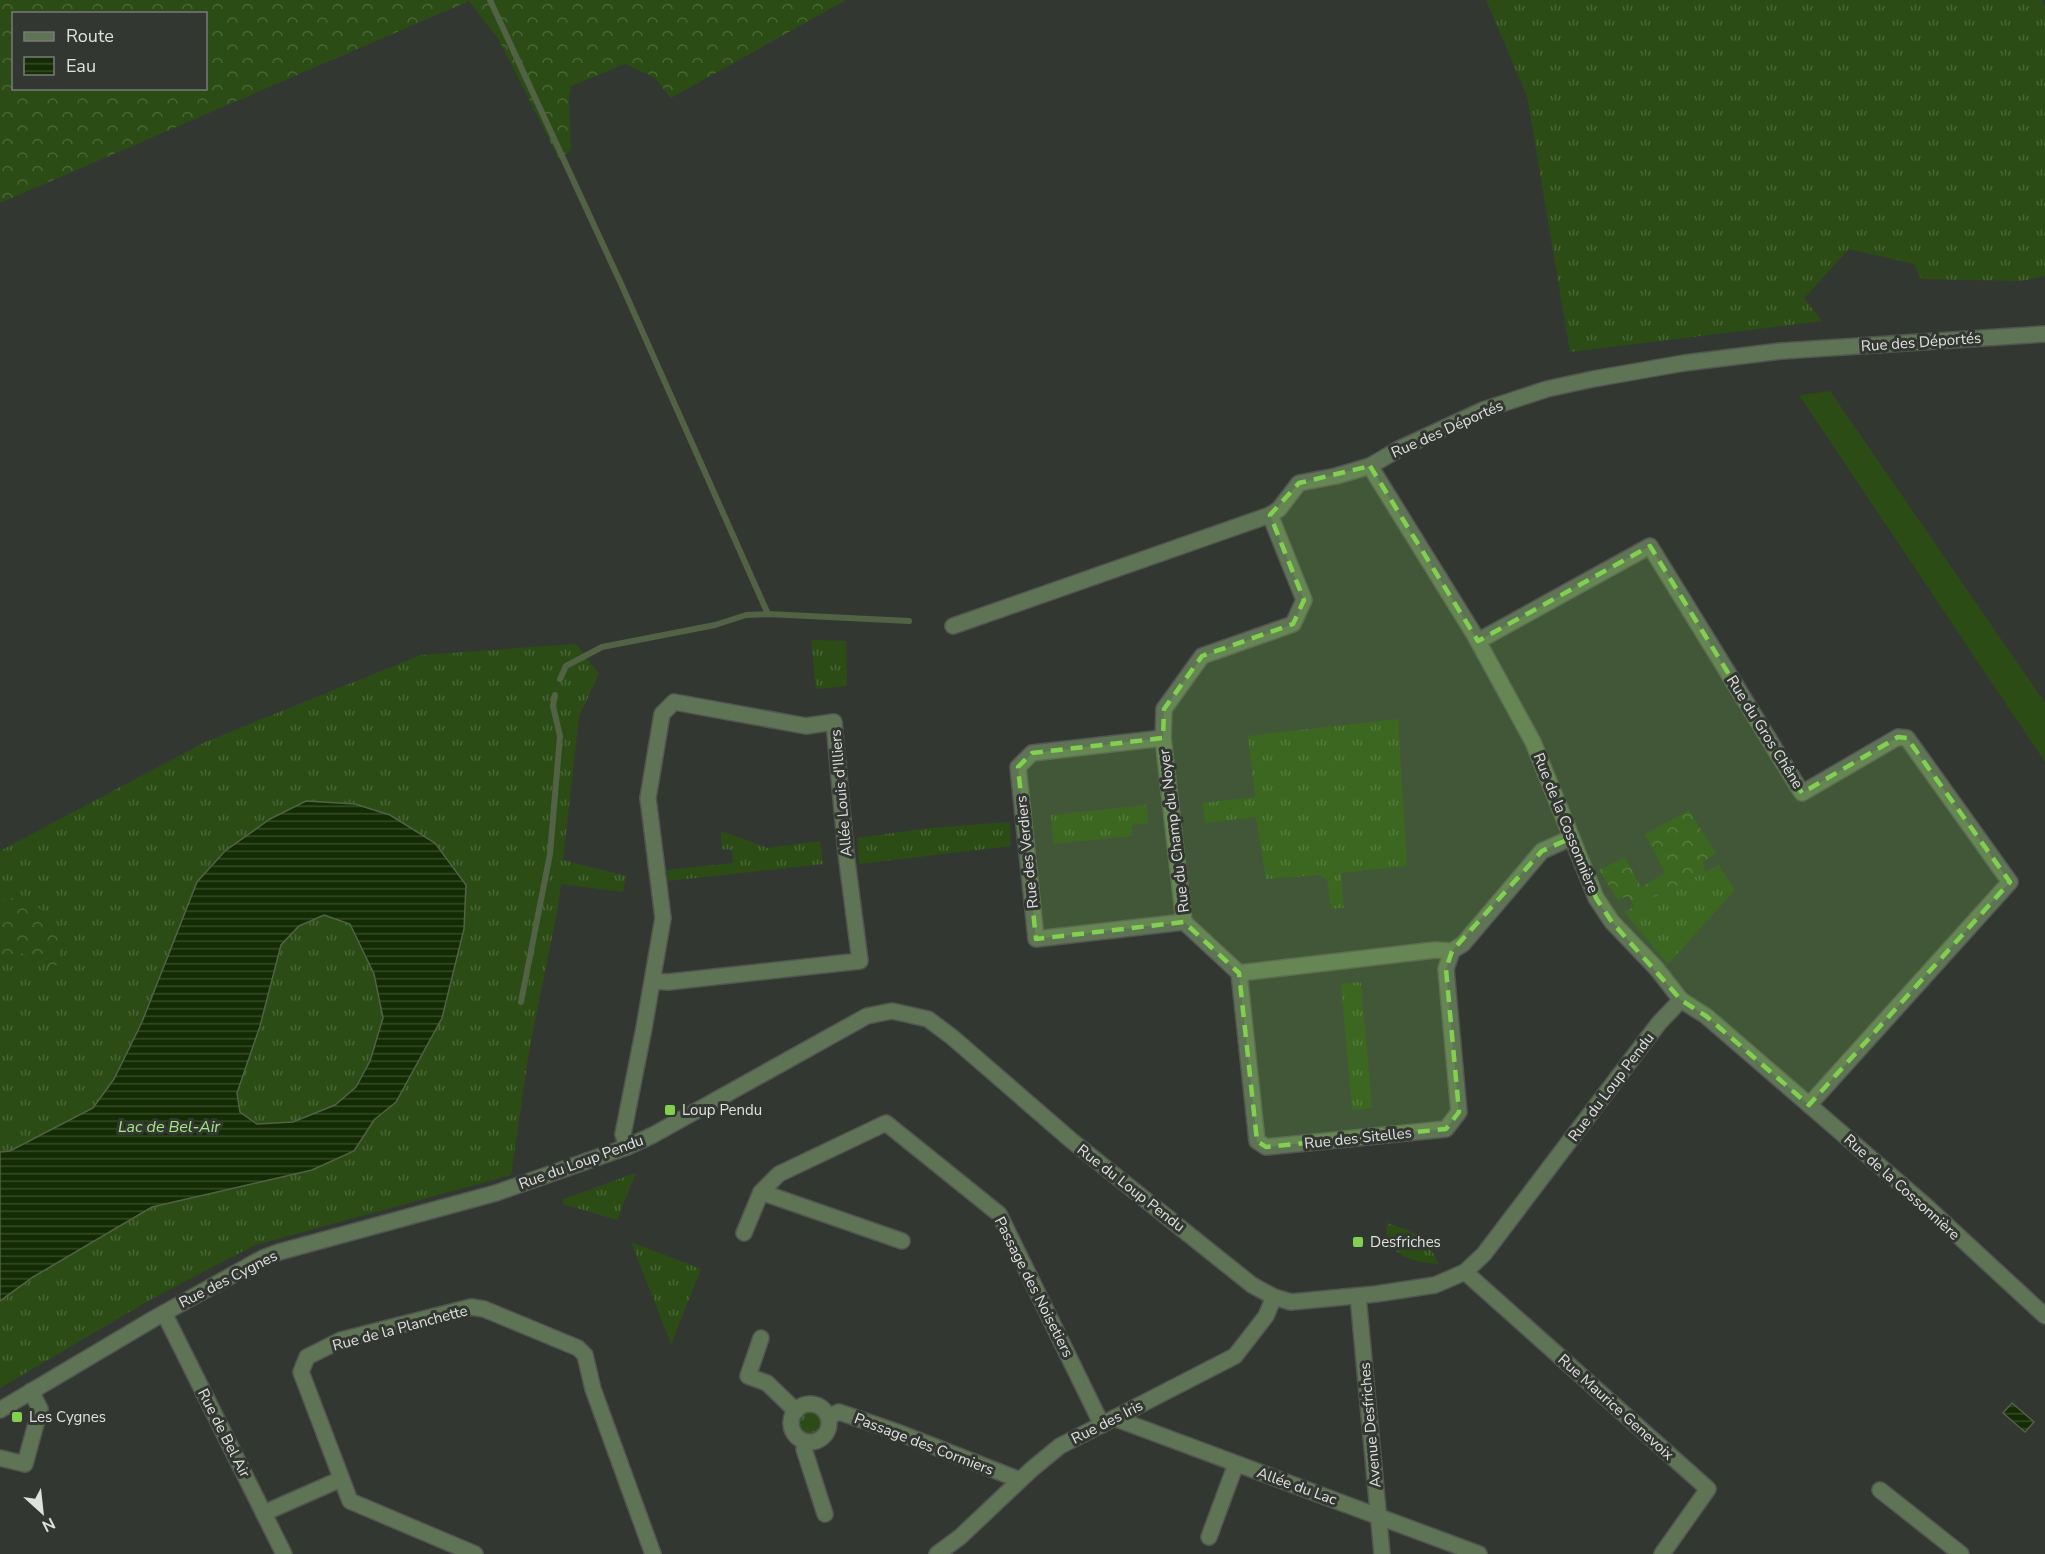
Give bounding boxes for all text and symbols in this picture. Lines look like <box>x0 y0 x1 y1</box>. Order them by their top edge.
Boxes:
legend <box>12 12 207 90</box>
text: Route <box>66 24 114 48</box>
text: Eau <box>66 54 96 78</box>
street label: Rue des Déportés <box>1860 328 1982 356</box>
street label: Rue des Déportés <box>1388 395 1506 463</box>
street label: Rue du Gros Chêne <box>1722 672 1808 792</box>
street label: Allée Louis d'Illiers <box>825 729 857 857</box>
street label: Rue du Champ du Noyer <box>1154 747 1194 914</box>
street label: Rue de la Cossonnière <box>1529 750 1603 896</box>
street label: Rue des Verdiers <box>1011 795 1043 909</box>
street label: Rue du Loup Pendu <box>1563 1028 1659 1146</box>
place label: Loup Pendu <box>682 1100 762 1120</box>
marker: Loup Pendu <box>663 1103 677 1117</box>
water label: Lac de Bel-Air <box>118 1116 221 1138</box>
street label: Rue des Sitelles <box>1303 1122 1413 1154</box>
street label: Rue du Loup Pendu <box>516 1130 646 1194</box>
street label: Rue de la Cossonnière <box>1840 1130 1964 1244</box>
street label: Rue du Loup Pendu <box>1073 1140 1189 1236</box>
street label: Passage des Noisetiers <box>990 1213 1078 1361</box>
place label: Desfriches <box>1370 1232 1441 1252</box>
marker: Desfriches <box>1351 1235 1365 1249</box>
street label: Rue des Cygnes <box>175 1246 281 1312</box>
street label: Rue de la Planchette <box>330 1300 470 1356</box>
street label: Rue Maurice Genevoix <box>1554 1350 1678 1465</box>
street label: Avenue Desfriches <box>1355 1361 1385 1489</box>
street label: Rue de Bel Air <box>193 1385 255 1481</box>
street label: Rue des Iris <box>1068 1395 1146 1449</box>
place label: Les Cygnes <box>29 1407 106 1427</box>
street label: Passage des Cormiers <box>851 1408 997 1480</box>
marker: Les Cygnes <box>10 1410 24 1424</box>
street label: Allée du Lac <box>1254 1462 1340 1510</box>
north arrow <box>12 1482 72 1542</box>
text: N <box>38 1512 59 1537</box>

